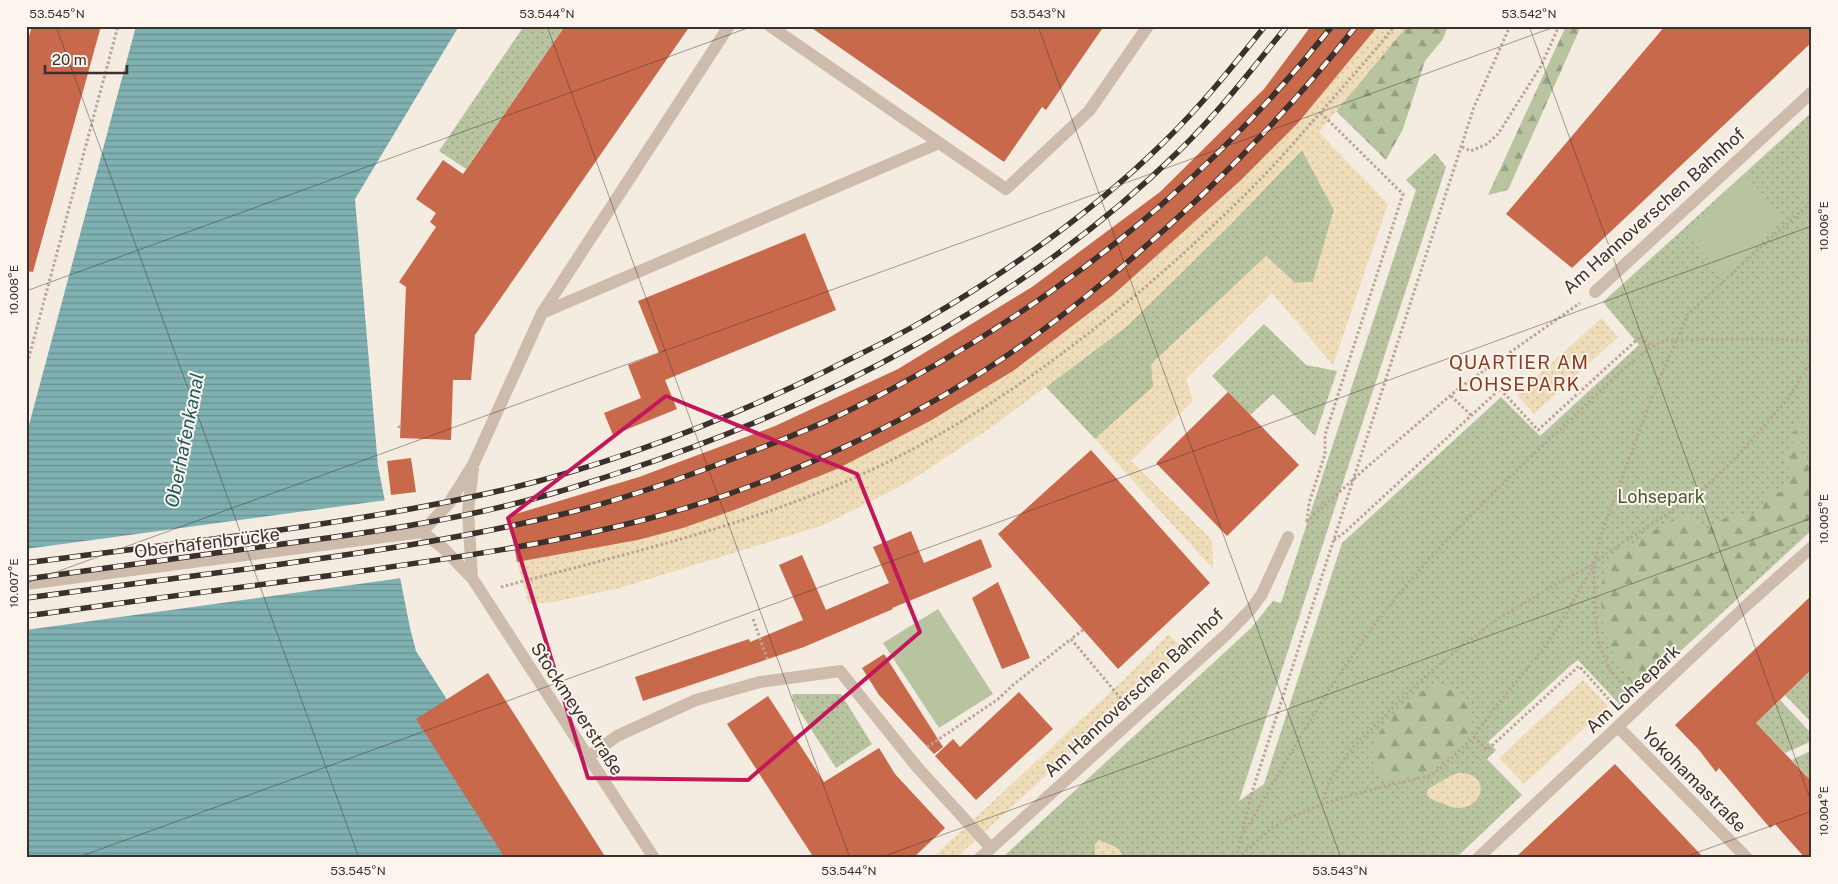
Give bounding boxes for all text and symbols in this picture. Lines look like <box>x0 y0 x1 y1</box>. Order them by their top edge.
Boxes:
text: 53.545°N <box>29 7 85 21</box>
text: 53.544°N <box>519 7 575 21</box>
text: 53.543°N <box>1010 7 1066 21</box>
text: 53.542°N <box>1502 7 1556 21</box>
scale bar <box>45 42 128 74</box>
text: 20 m <box>52 51 87 68</box>
street label: Am Hannoverschen Bahnhof <box>1558 123 1749 298</box>
text: 10.006°E <box>1817 201 1831 251</box>
text: 10.008°E <box>7 265 21 315</box>
district label: QUARTIER AM LOHSEPARK <box>1449 351 1589 395</box>
water label: Oberhafenkanal <box>160 371 208 509</box>
park label: Lohsepark <box>1617 486 1705 507</box>
text: 10.005°E <box>1817 494 1831 544</box>
street label: Oberhafenbrücke <box>133 523 281 562</box>
text: 10.007°E <box>7 558 21 608</box>
street label: Am Hannoverschen Bahnhof <box>1040 604 1228 781</box>
street label: Stockmeyerstraße <box>527 638 628 779</box>
street label: Am Lohsepark <box>1582 640 1684 737</box>
street label: Yokohamastraße <box>1638 723 1751 836</box>
text: 10.004°E <box>1817 786 1831 836</box>
text: 53.545°N <box>330 864 386 878</box>
text: 53.544°N <box>821 864 877 878</box>
text: 53.543°N <box>1312 864 1368 878</box>

